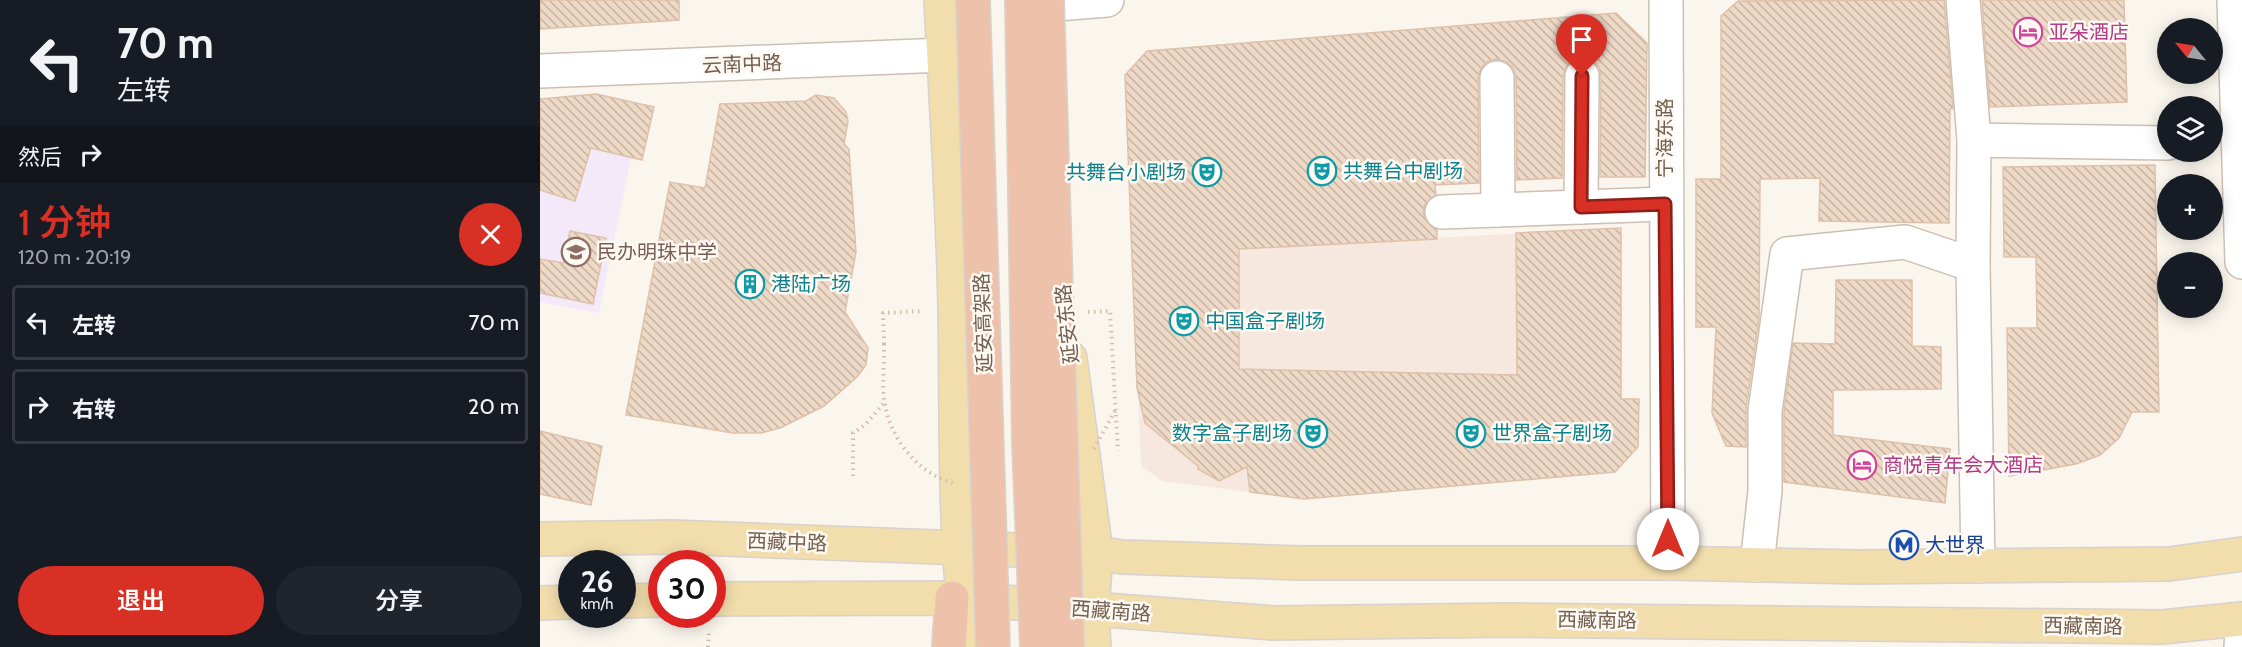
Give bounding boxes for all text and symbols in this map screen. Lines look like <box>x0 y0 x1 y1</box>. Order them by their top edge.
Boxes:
pin <box>1556 14 1607 76</box>
hotel icon: 亚朵酒店 <box>2012 16 2044 48</box>
text: 70 m <box>117 17 214 69</box>
north arrow <box>2157 18 2223 84</box>
map controls <box>2157 18 2223 318</box>
place label: 亚朵酒店 <box>2049 20 2129 44</box>
icon: arrive <box>1565 23 1598 56</box>
icon: left <box>18 24 96 102</box>
street label: 云南中路 <box>702 51 782 77</box>
text: 左转 <box>117 74 171 107</box>
button: layers <box>2157 96 2223 162</box>
street label: 宁海东路 <box>1653 98 1677 178</box>
icon: right <box>74 138 107 171</box>
text: 然后 <box>18 144 62 171</box>
theatre icon: 共舞台中剧场 <box>1306 155 1338 187</box>
theatre icon: 共舞台小剧场 <box>1191 156 1223 188</box>
place label: 共舞台中剧场 <box>1343 159 1463 183</box>
place label: 共舞台小剧场 <box>1066 160 1186 184</box>
button: + <box>2157 174 2223 240</box>
text: 1 分钟 <box>18 200 111 244</box>
button: close <box>459 203 522 266</box>
school or university icon: 民办明珠中学 <box>560 236 592 268</box>
place label: 民办明珠中学 <box>597 240 717 264</box>
text: 120 m · 20:19 <box>18 245 131 269</box>
button: − <box>2157 252 2223 318</box>
building icon: 港陆广场 <box>734 268 766 300</box>
place label: 港陆广场 <box>771 272 851 296</box>
street label: 延安高架路 <box>969 273 997 373</box>
street label: 延安东路 <box>1051 283 1083 365</box>
theatre icon: 中国盒子剧场 <box>1168 305 1200 337</box>
icon: left <box>21 306 54 339</box>
text: 70 m <box>469 309 519 336</box>
place label: 中国盒子剧场 <box>1205 309 1325 333</box>
text: 左转 <box>72 312 116 339</box>
icon: right <box>21 390 54 423</box>
text: 20 m <box>468 393 519 420</box>
text: 右转 <box>72 396 116 423</box>
theatre icon: 数字盒子剧场 <box>1297 417 1329 449</box>
theatre icon: 世界盒子剧场 <box>1455 417 1487 449</box>
place label: 数字盒子剧场 <box>1172 421 1292 445</box>
place label: 世界盒子剧场 <box>1492 421 1612 445</box>
hotel icon: 商悦青年会大酒店 <box>1846 449 1878 481</box>
place label: 商悦青年会大酒店 <box>1883 453 2043 477</box>
position arrow <box>1636 507 1700 571</box>
street label: 西藏中路 <box>747 529 827 555</box>
metro station icon: 大世界 <box>1888 529 1920 561</box>
place label: 大世界 <box>1925 533 1985 557</box>
speed limit sign: 30 <box>648 550 726 628</box>
text: 26 <box>581 563 613 600</box>
button: 退出 <box>18 566 264 635</box>
button: 分享 <box>276 566 522 635</box>
text: km/h <box>581 595 613 613</box>
street label: 西藏南路 <box>1070 596 1152 626</box>
street label: 西藏南路 <box>1557 607 1637 633</box>
street label: 西藏南路 <box>2043 613 2123 639</box>

